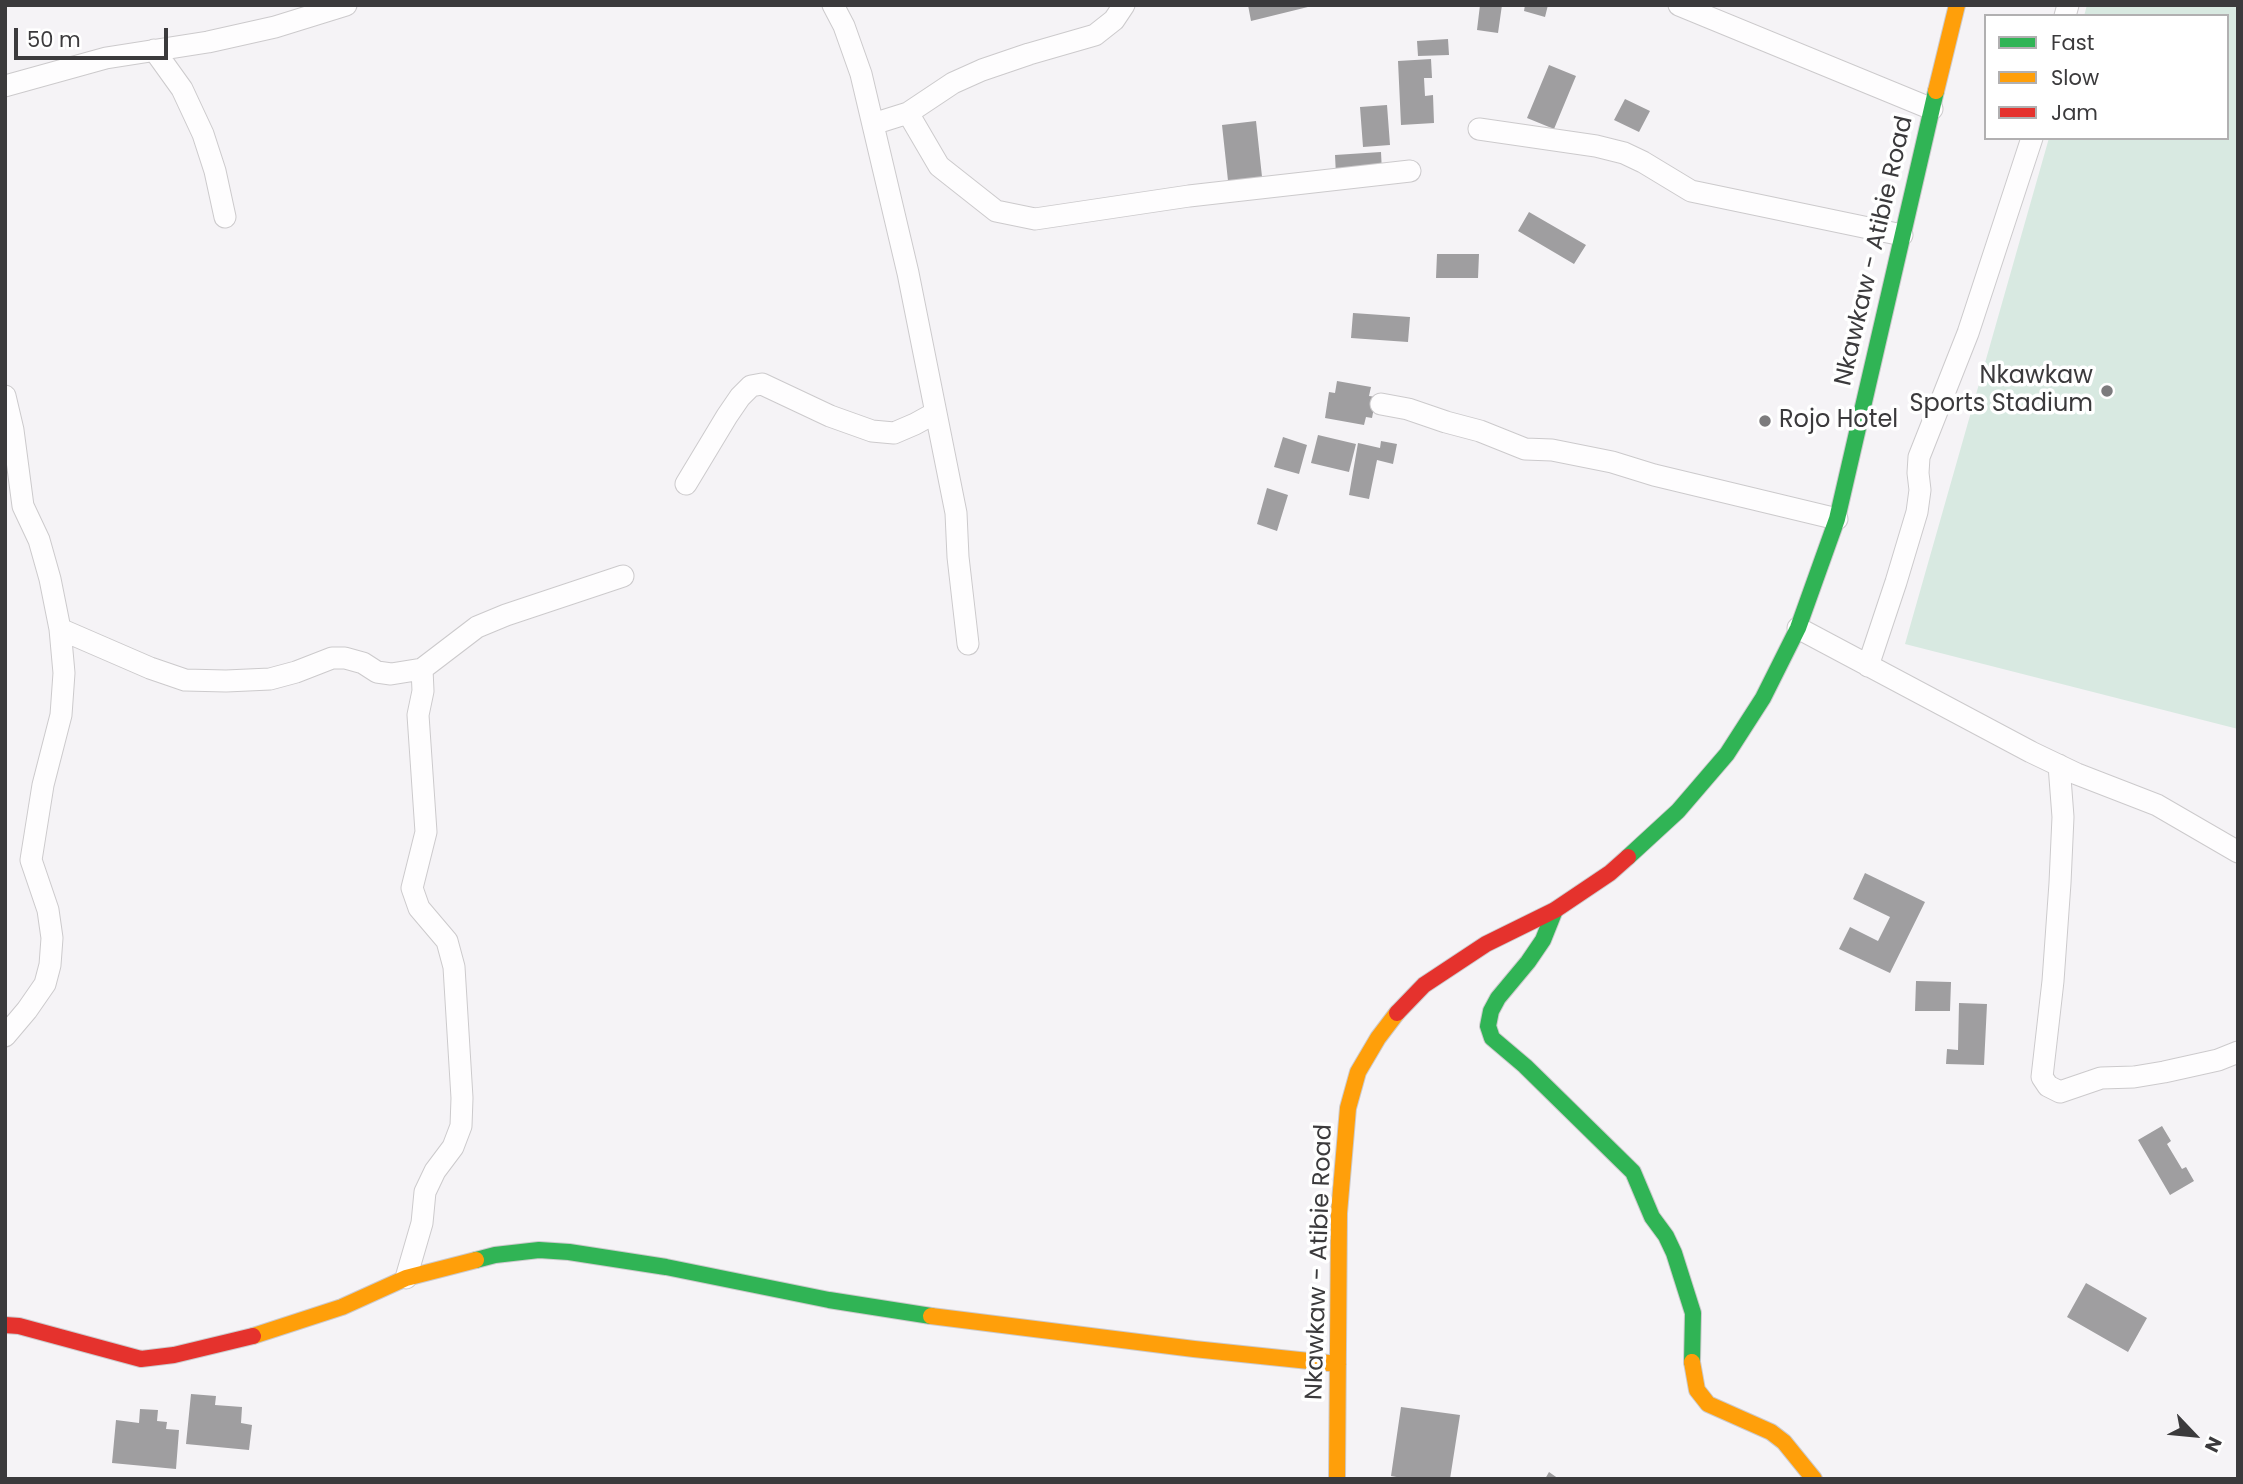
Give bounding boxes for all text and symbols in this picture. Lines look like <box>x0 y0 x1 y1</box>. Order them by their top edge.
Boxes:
scale bar <box>18 14 172 58</box>
legend <box>1984 14 2229 140</box>
text: 50 m <box>27 25 81 54</box>
text: Fast <box>2051 28 2094 57</box>
text: Slow <box>2051 63 2099 92</box>
text: Jam <box>2051 98 2098 127</box>
street label: Nkawkaw - Atibie Road <box>1830 113 1920 389</box>
place label: Nkawkaw Sports Stadium <box>1909 363 2093 419</box>
marker: Nkawkaw Sports Stadium <box>2099 383 2115 399</box>
place label: Rojo Hotel <box>1779 407 1898 435</box>
marker: Rojo Hotel <box>1757 413 1773 429</box>
street label: Nkawkaw - Atibie Road <box>1301 1124 1339 1400</box>
north arrow <box>2159 1400 2229 1470</box>
text: N <box>2198 1432 2229 1457</box>

